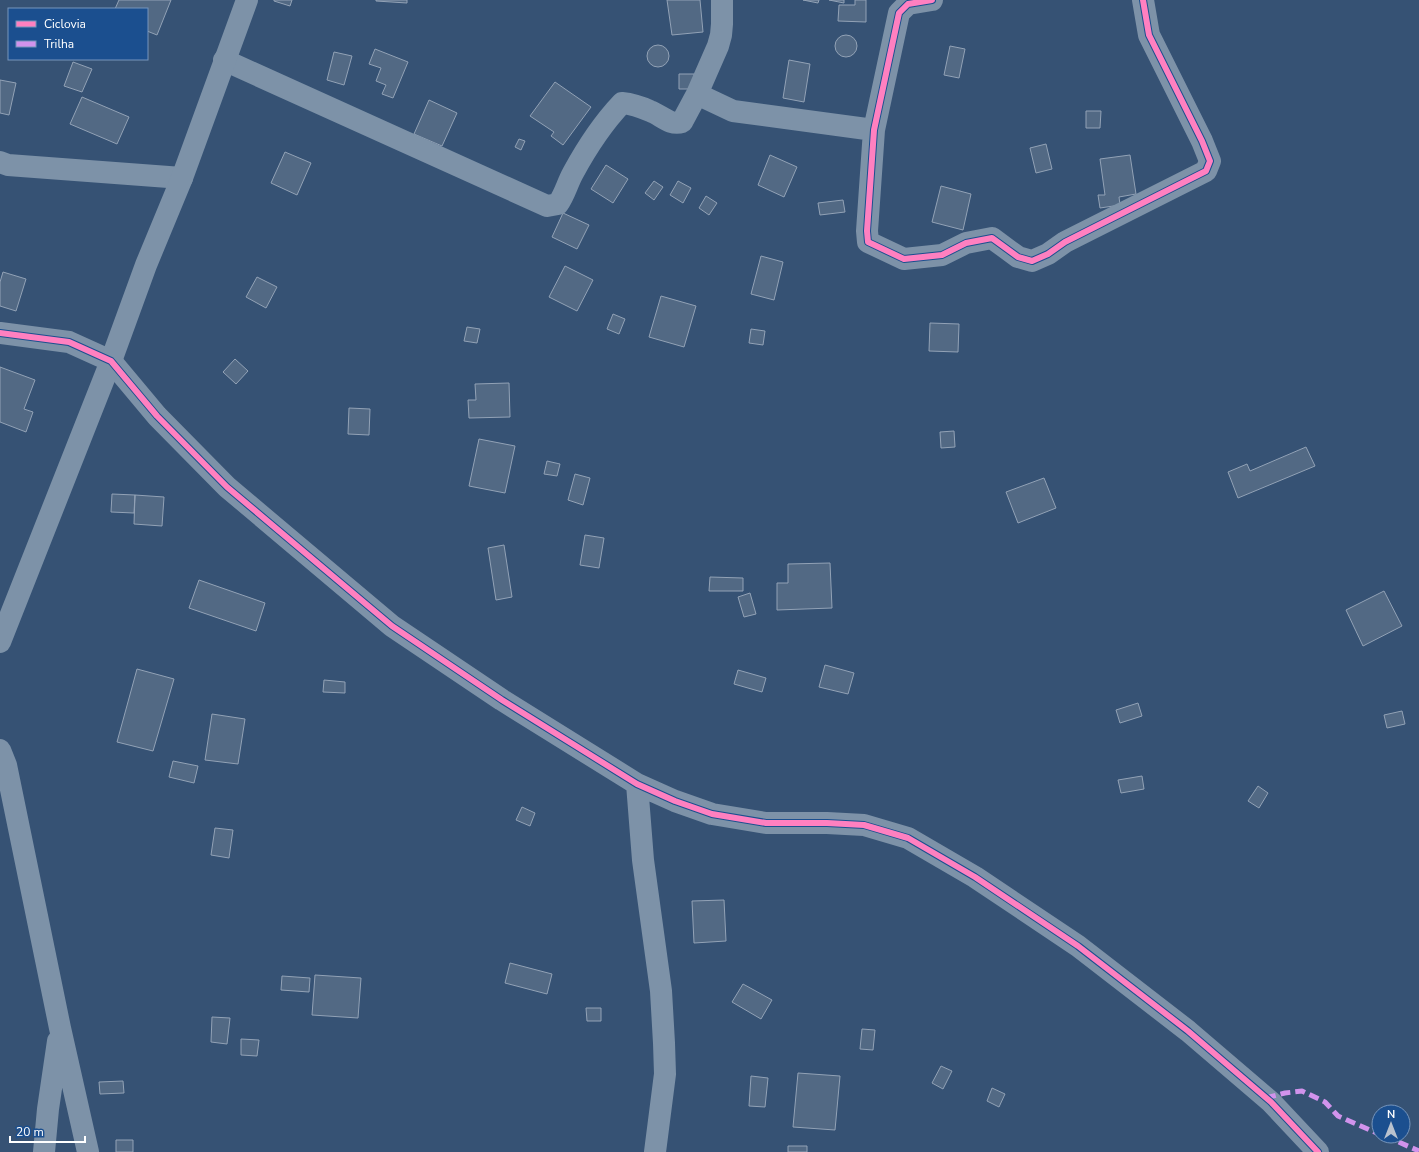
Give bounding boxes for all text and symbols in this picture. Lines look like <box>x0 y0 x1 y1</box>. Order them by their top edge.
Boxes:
legend <box>8 8 148 60</box>
text: Ciclovia <box>44 16 86 32</box>
text: Trilha <box>44 36 74 52</box>
north arrow <box>1371 1104 1411 1144</box>
text: N <box>1387 1107 1395 1122</box>
scale bar <box>10 1118 85 1144</box>
text: 20 m <box>16 1124 44 1140</box>

